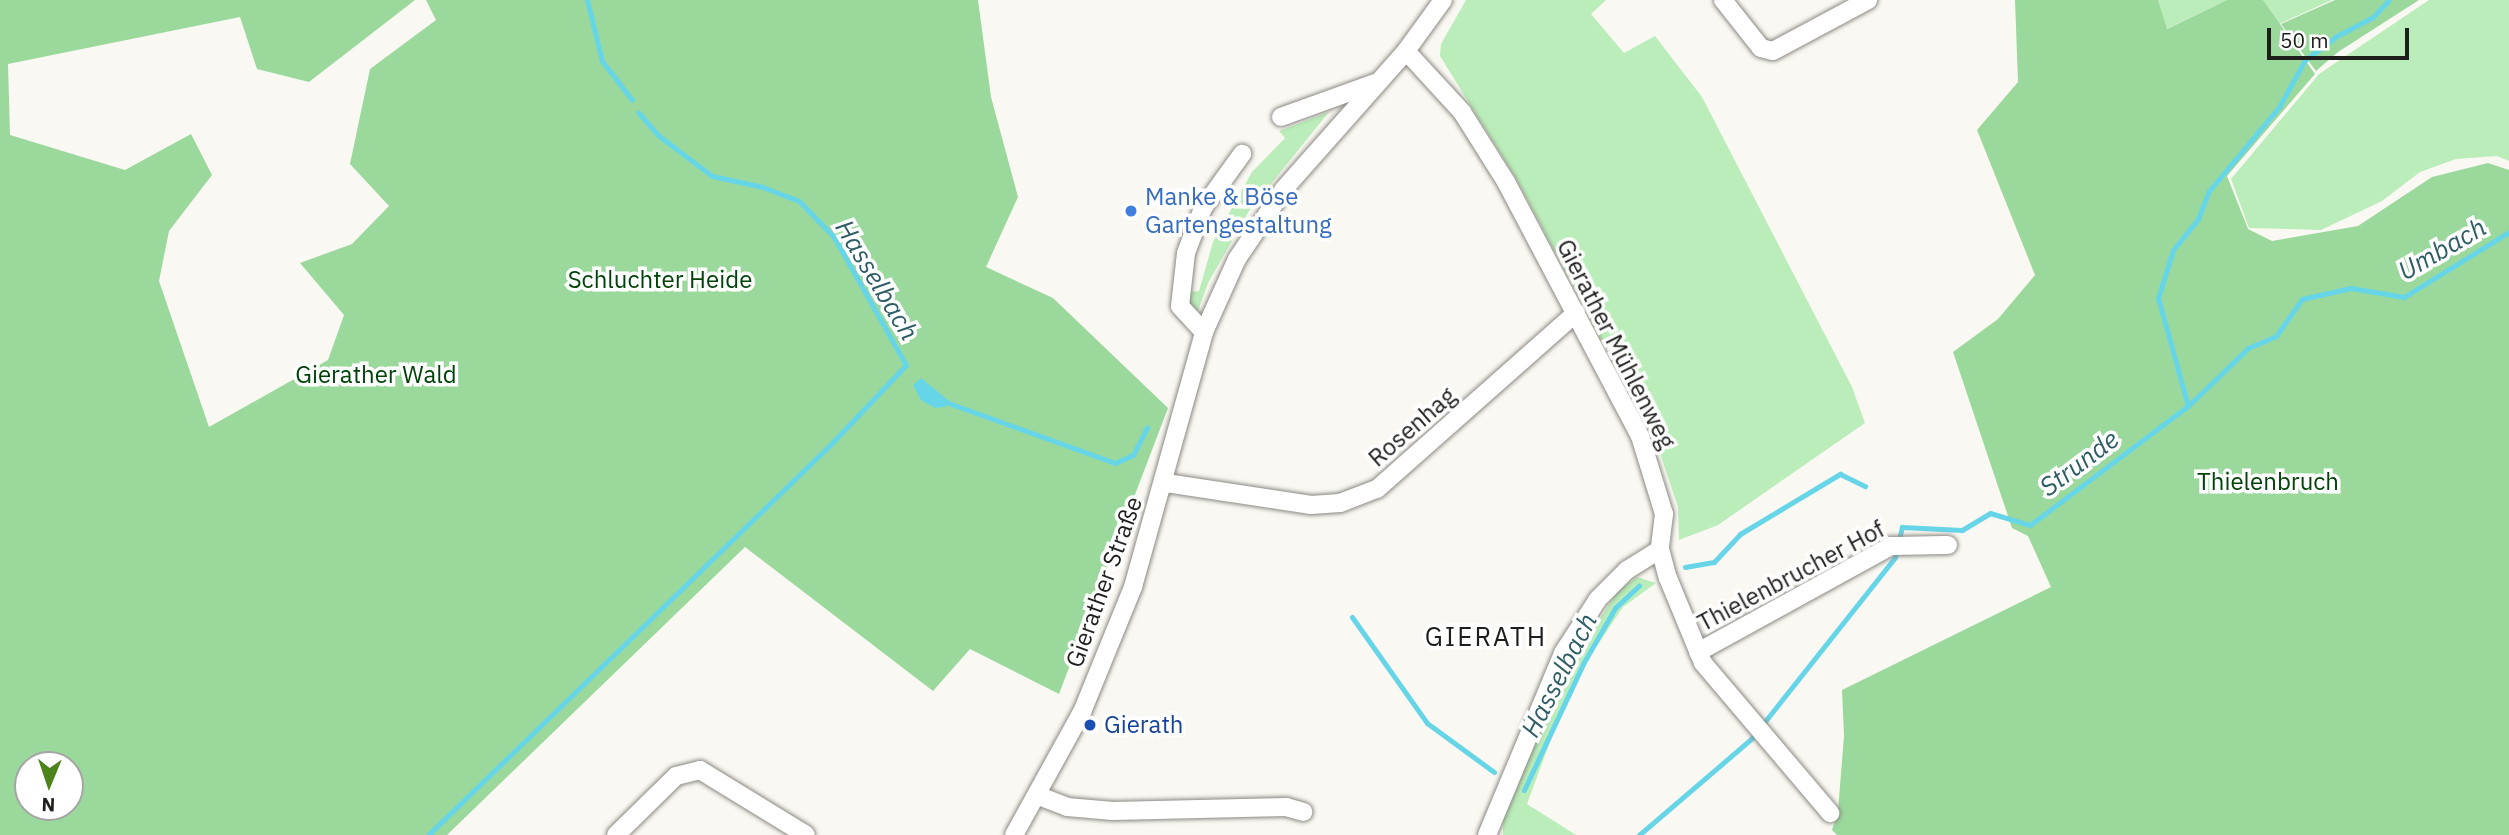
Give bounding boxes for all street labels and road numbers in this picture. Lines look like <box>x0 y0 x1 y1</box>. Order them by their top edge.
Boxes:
street label: Gierather Mühlenweg <box>1551 234 1681 454</box>
street label: Rosenhag <box>1363 381 1461 473</box>
street label: Gierather Straße <box>1060 493 1148 671</box>
street label: Thielenbrucher Hof <box>1693 515 1889 637</box>

